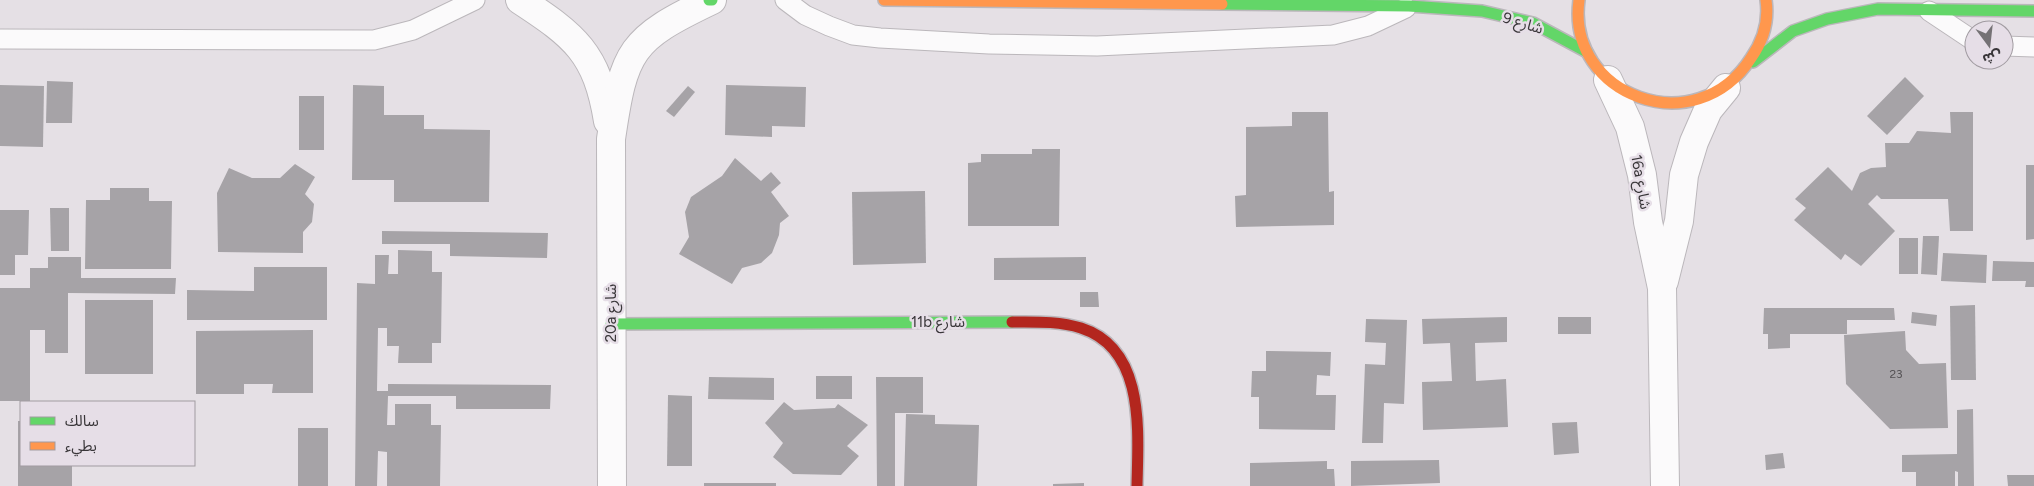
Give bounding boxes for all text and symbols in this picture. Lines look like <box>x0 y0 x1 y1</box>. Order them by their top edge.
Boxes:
street label: شارع 9 <box>1500 8 1546 41</box>
north arrow <box>1964 20 2014 70</box>
text: ش <box>1981 46 2004 68</box>
street label: 16a شارع <box>1624 153 1655 212</box>
street label: 20a شارع <box>602 283 623 342</box>
street label: 11b شارع <box>911 313 965 334</box>
house number: 23 <box>1889 367 1903 381</box>
legend <box>20 401 195 466</box>
text: سالك <box>65 412 99 430</box>
text: بطيء <box>65 437 97 457</box>

